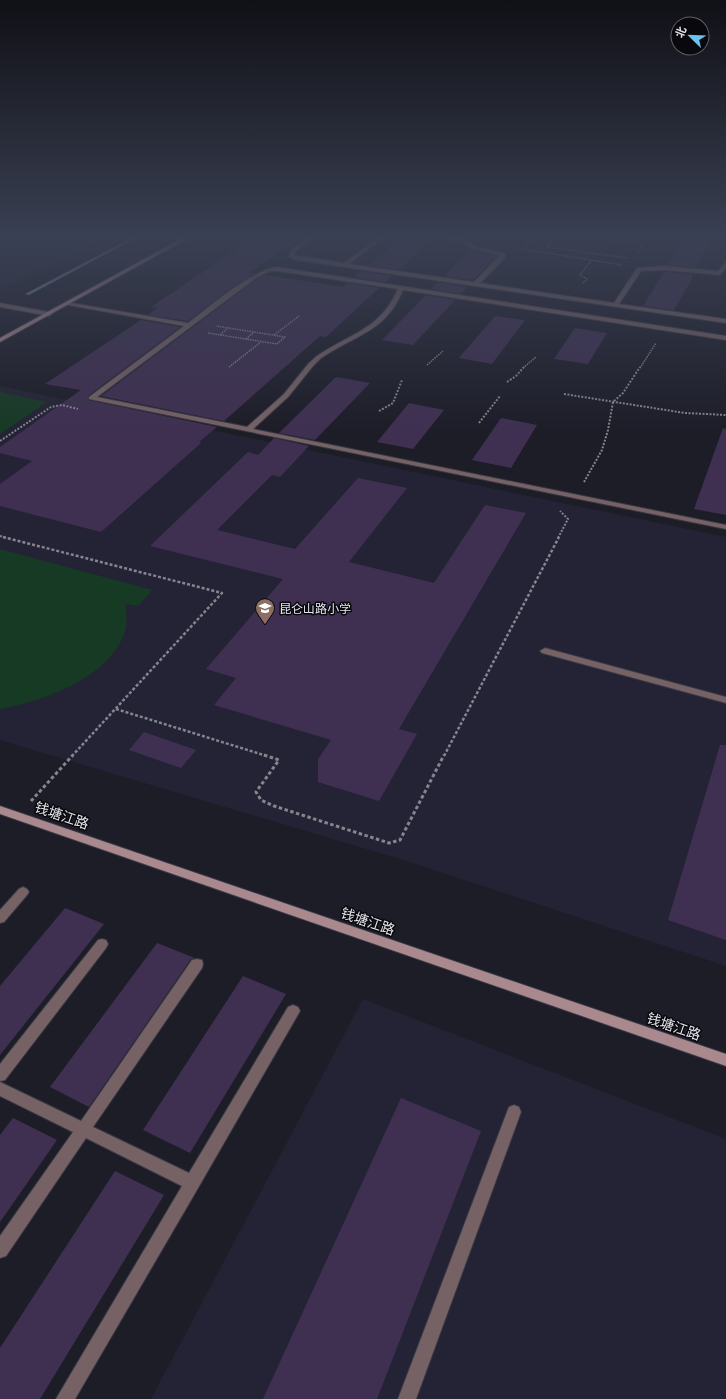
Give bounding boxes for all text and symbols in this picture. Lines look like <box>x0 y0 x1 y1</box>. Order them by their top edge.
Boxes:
north arrow <box>670 16 710 56</box>
text: 北 <box>672 24 688 39</box>
school or university icon: 昆仑山路小学 <box>254 597 276 625</box>
place label: 昆仑山路小学 <box>279 601 351 616</box>
street label: 钱塘江路 <box>33 798 91 832</box>
street label: 钱塘江路 <box>339 904 397 938</box>
street label: 钱塘江路 <box>645 1009 703 1043</box>

